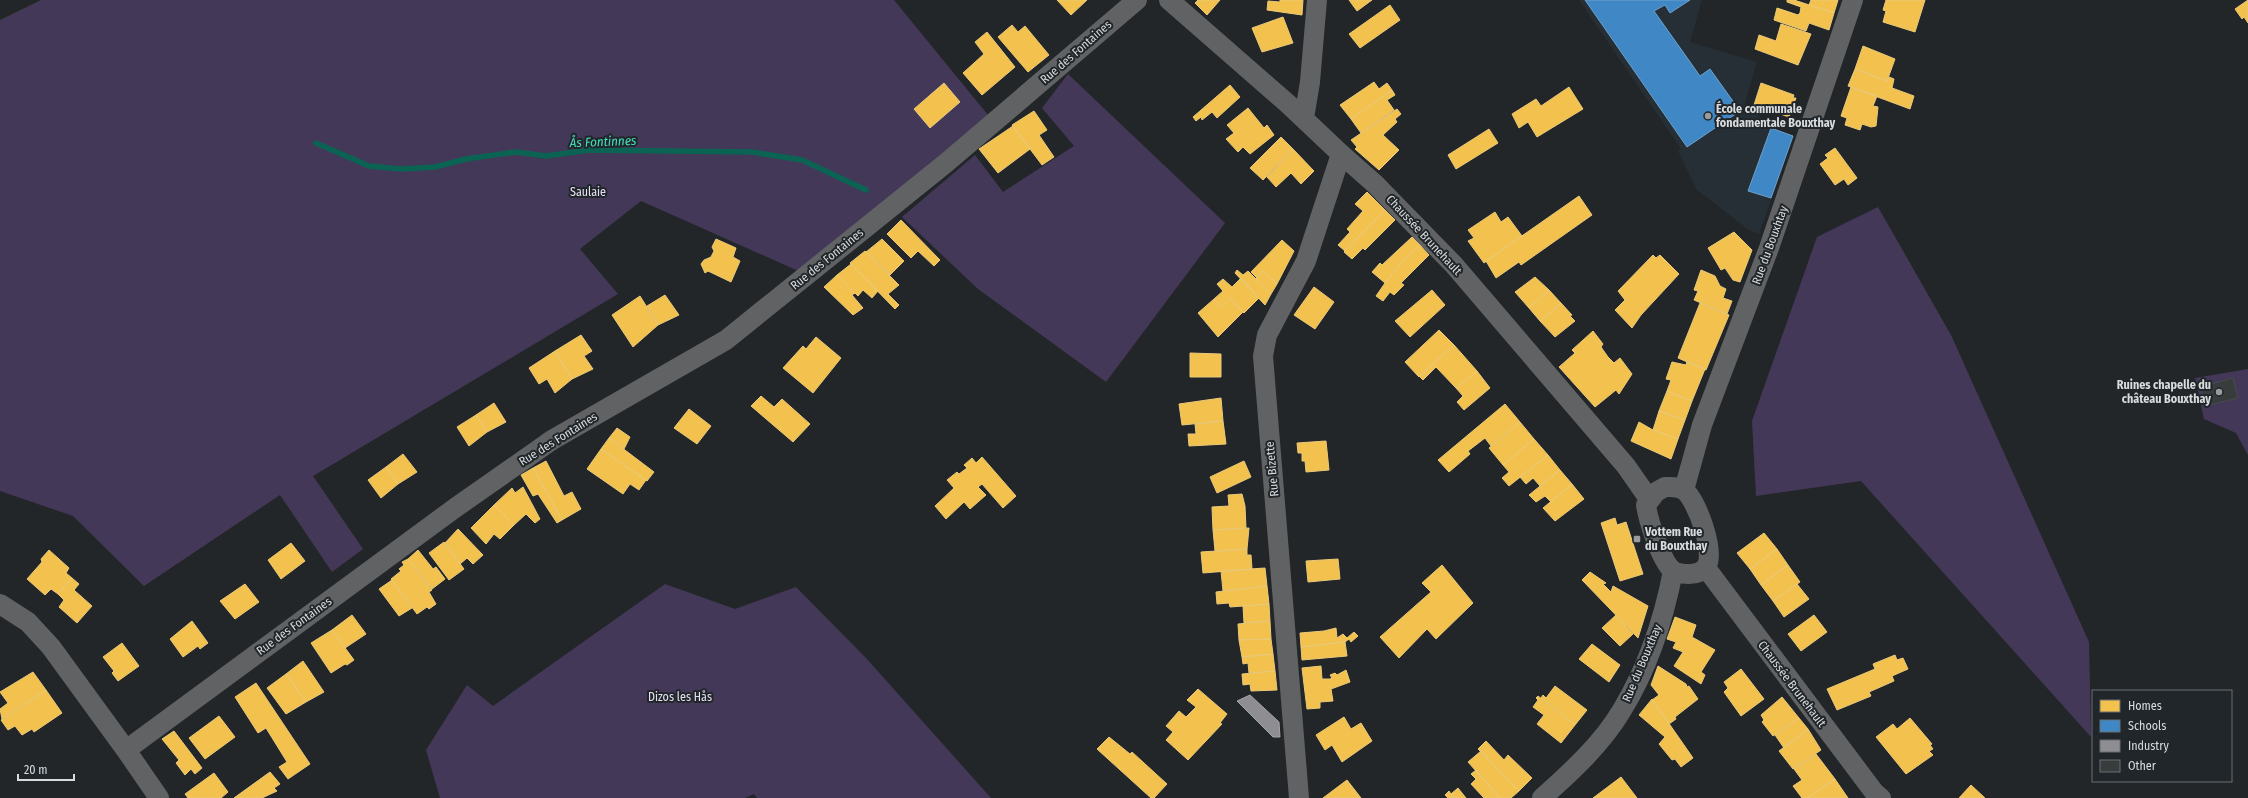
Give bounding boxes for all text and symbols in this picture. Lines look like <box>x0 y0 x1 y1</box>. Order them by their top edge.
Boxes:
street label: Rue des Fontaines <box>1038 17 1114 87</box>
place label: École communale fondamentale Bouxthay <box>1716 100 1836 130</box>
marker: École communale fondamentale Bouxthay <box>1703 111 1713 121</box>
water label: Ås Fontinnes <box>568 132 637 150</box>
park label: Saulaie <box>570 185 606 199</box>
street label: Chaussée Brunehault <box>1383 192 1465 278</box>
street label: Rue du Bouxhtay <box>1749 203 1791 286</box>
street label: Rue des Fontaines <box>788 225 866 293</box>
place label: Ruines chapelle du château Bouxthay <box>2117 378 2211 406</box>
marker: Ruines chapelle du château Bouxthay <box>2214 387 2224 397</box>
street label: Rue des Fontaines <box>516 409 600 469</box>
street label: Rue Bizette <box>1263 441 1281 497</box>
place label: Vottem Rue du Bouxthay <box>1644 525 1708 553</box>
marker: Vottem Rue du Bouxthay <box>1632 534 1642 544</box>
street label: Rue des Fontaines <box>254 594 334 658</box>
street label: Rue du Bouxthay <box>1619 622 1665 704</box>
street label: Chaussée Brunehault <box>1755 638 1829 730</box>
park label: Dizos les Hås <box>648 690 712 704</box>
legend <box>2092 690 2232 782</box>
text: Homes <box>2128 699 2162 713</box>
text: Schools <box>2128 719 2166 733</box>
text: Industry <box>2128 739 2169 753</box>
scale bar <box>18 756 74 782</box>
text: Other <box>2128 759 2157 773</box>
text: 20 m <box>24 763 48 777</box>

